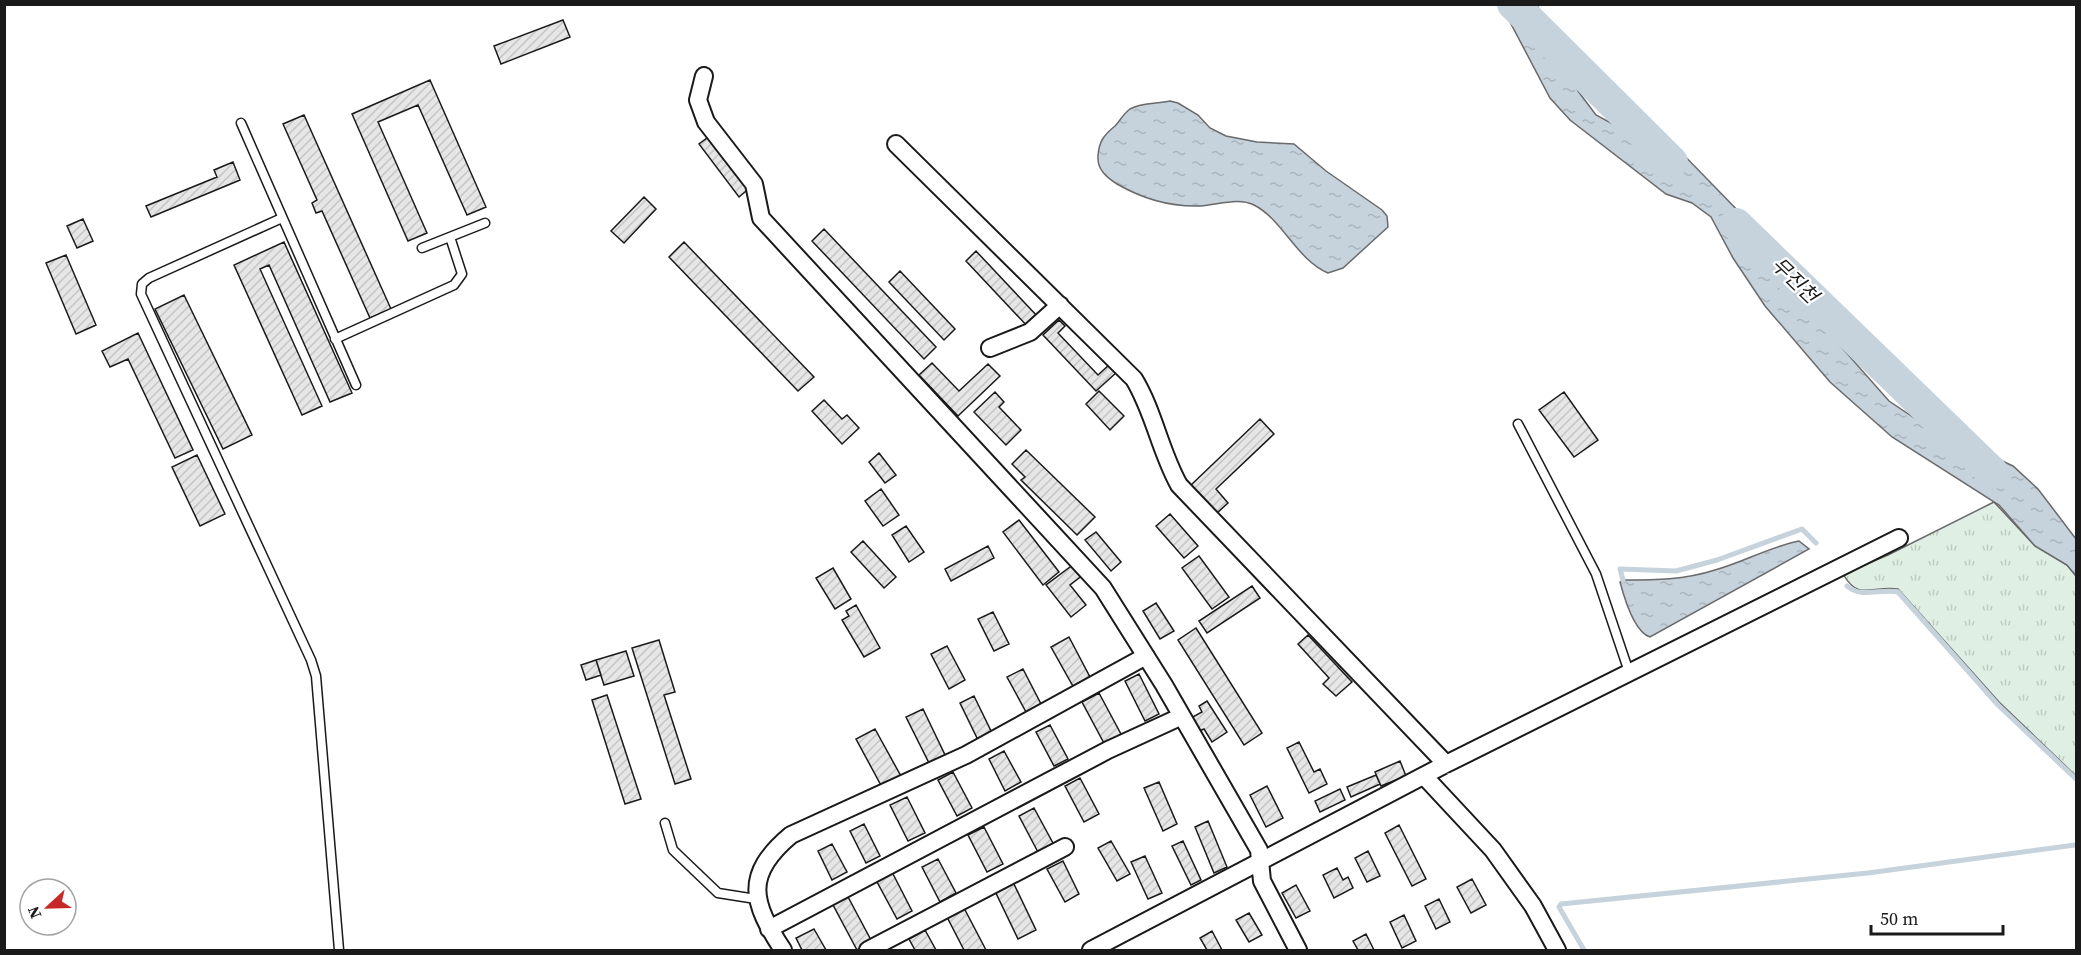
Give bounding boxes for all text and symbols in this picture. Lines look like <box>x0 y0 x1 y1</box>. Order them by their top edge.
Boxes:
water label: 무진천 <box>1765 251 1826 311</box>
north arrow <box>18 877 78 937</box>
scale bar <box>1871 898 2003 936</box>
text: N <box>22 903 46 922</box>
text: 50 m <box>1880 906 1918 931</box>

